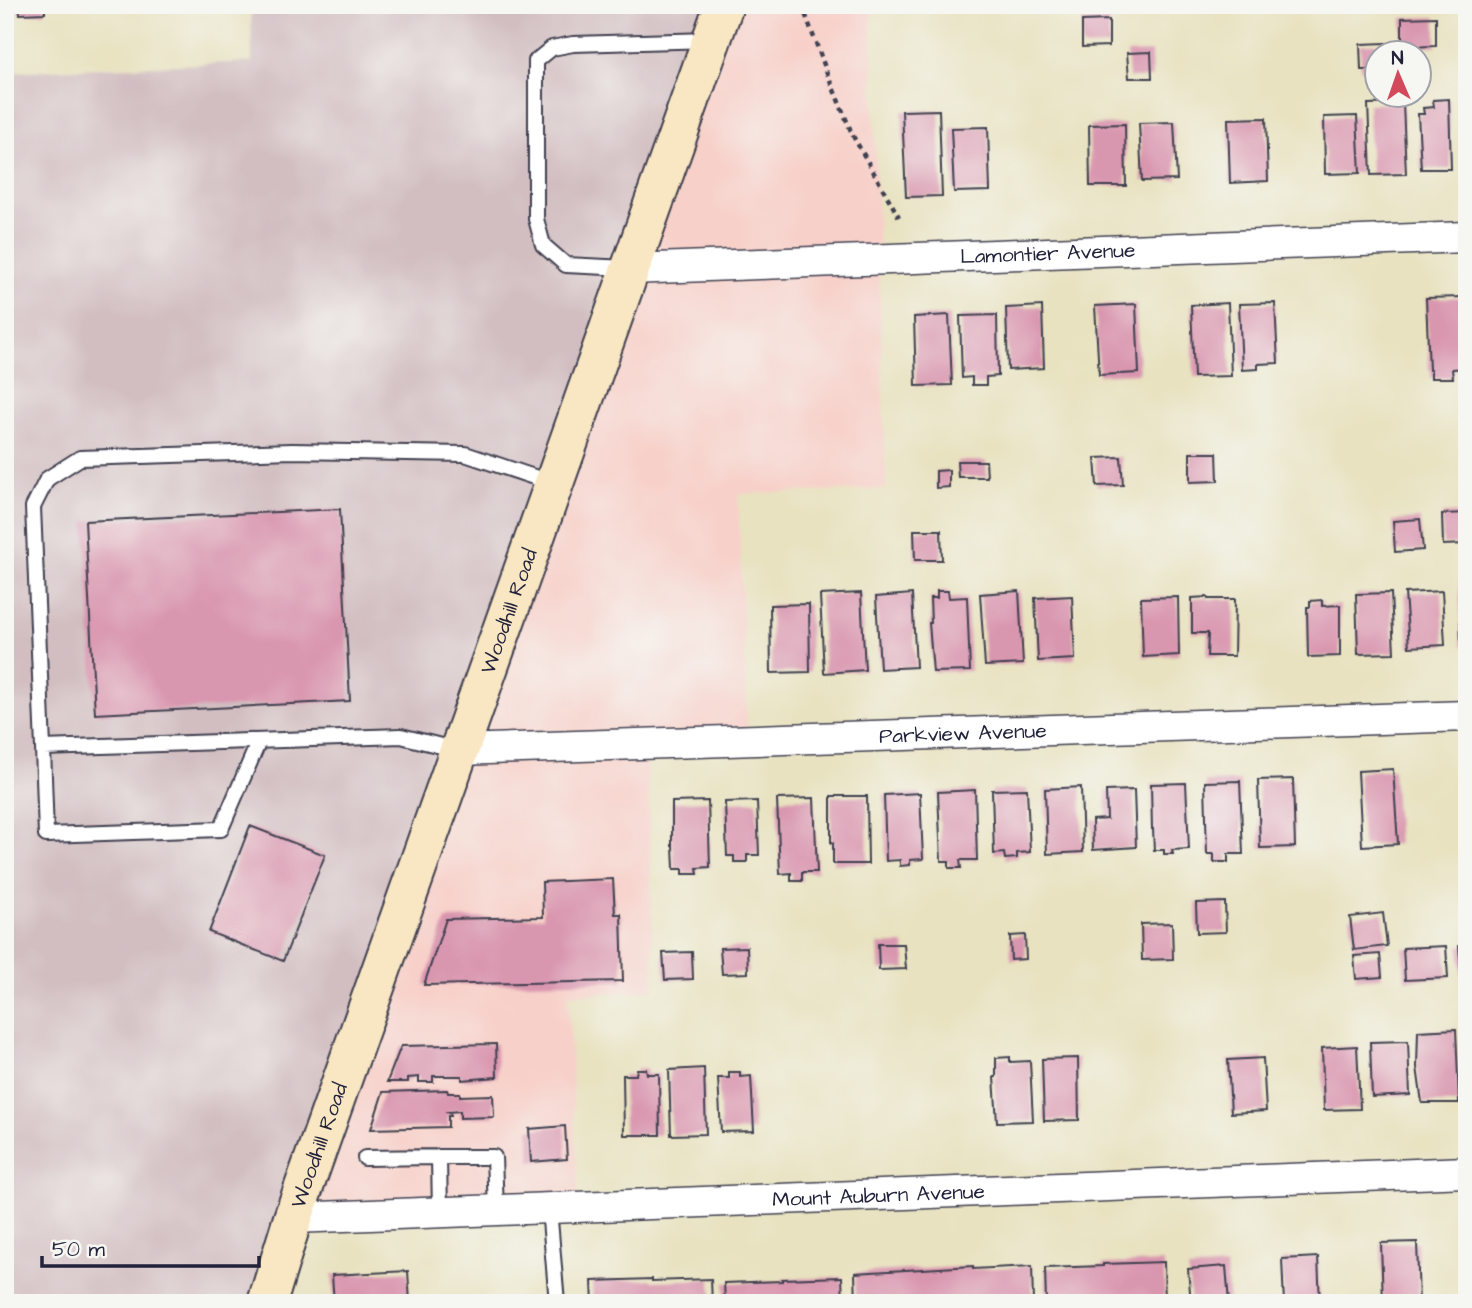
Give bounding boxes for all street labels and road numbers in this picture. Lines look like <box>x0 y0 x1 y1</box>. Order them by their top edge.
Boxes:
street label: Lamontier Avenue <box>960 235 1136 271</box>
street label: Woodhill Road <box>473 544 544 678</box>
street label: Parkview Avenue <box>878 716 1047 750</box>
street label: Woodhill Road <box>283 1079 354 1212</box>
street label: Mount Auburn Avenue <box>772 1176 985 1214</box>

